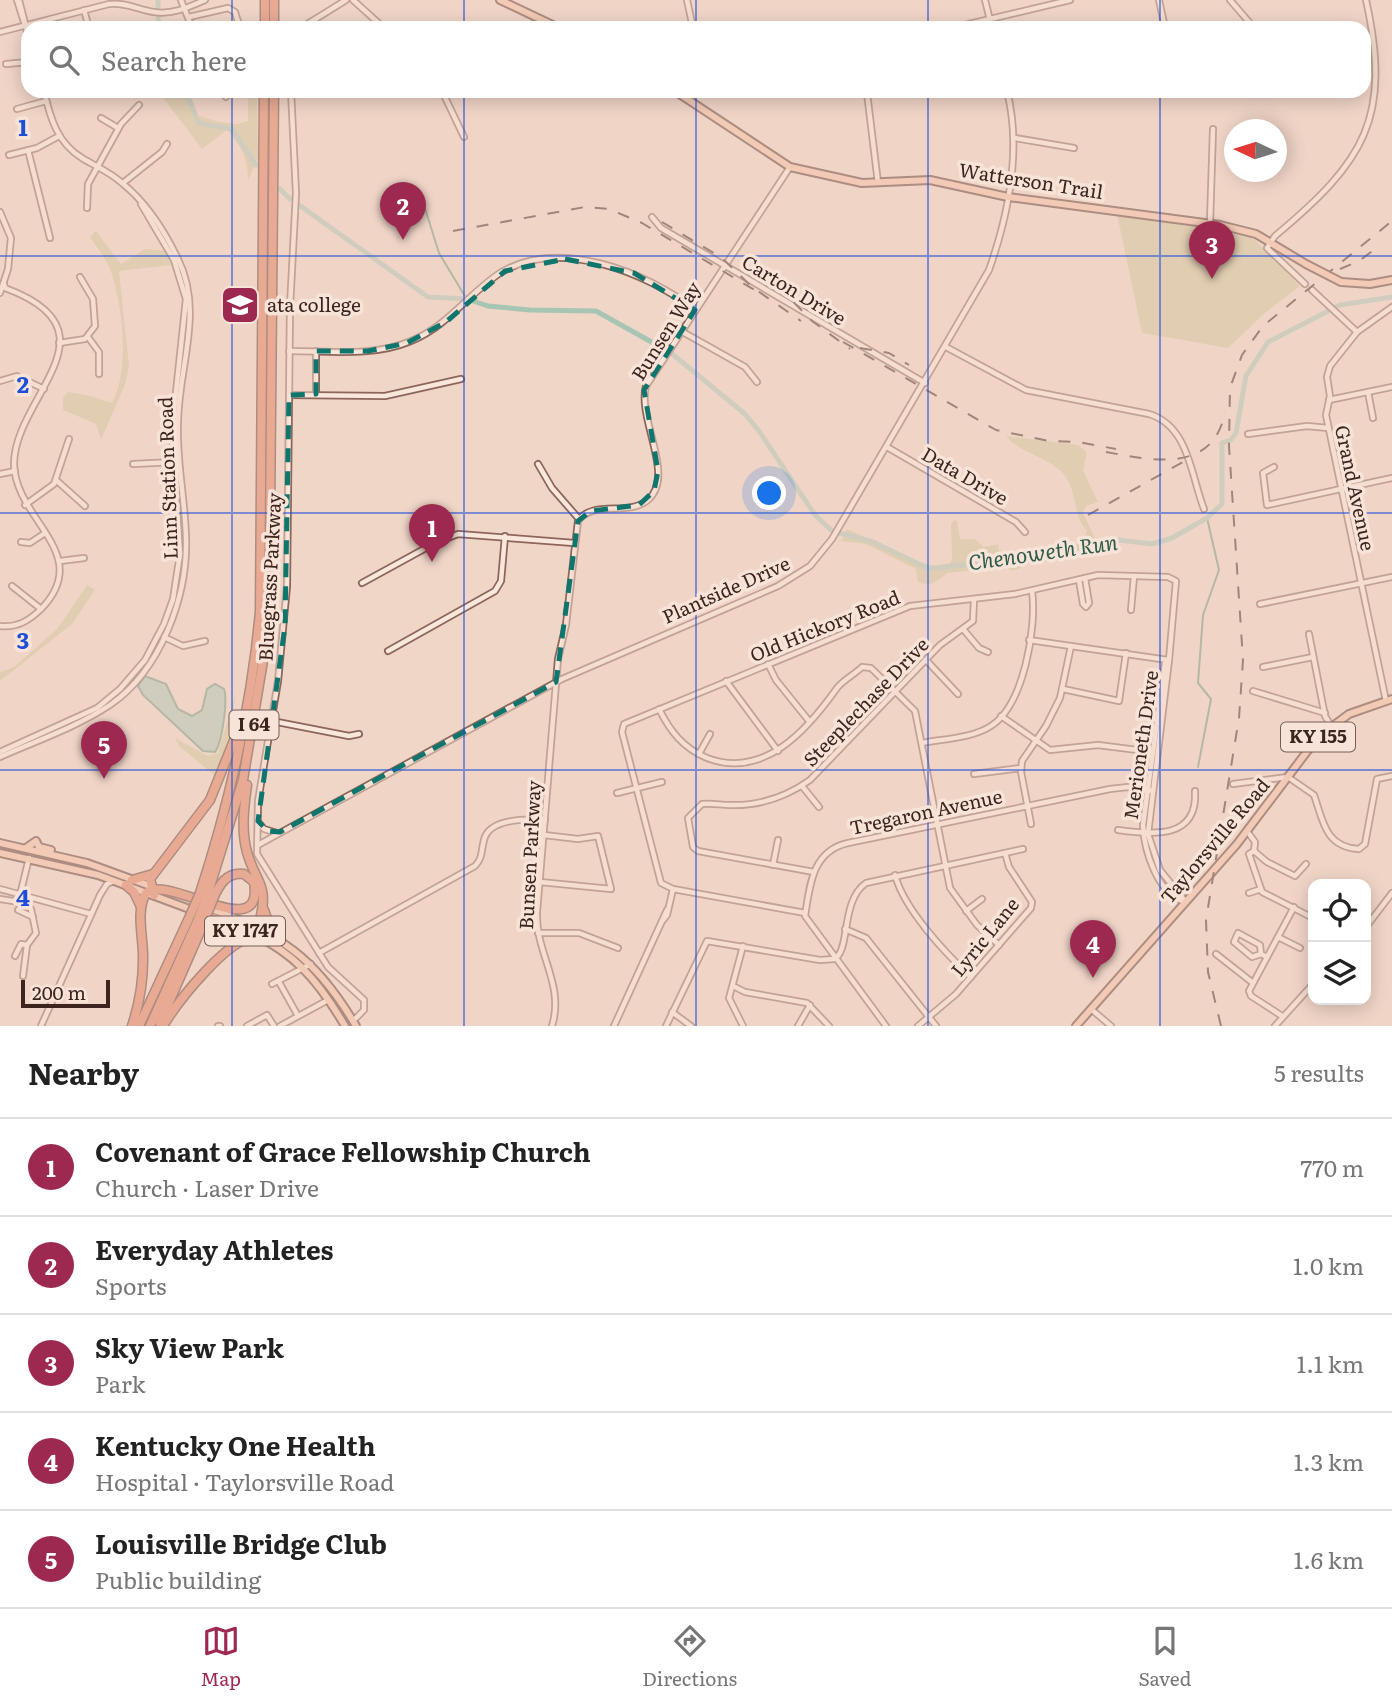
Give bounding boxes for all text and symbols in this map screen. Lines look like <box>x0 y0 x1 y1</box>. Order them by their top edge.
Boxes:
search box <box>21 21 1371 98</box>
text: Search here <box>101 40 247 79</box>
icon: search <box>45 41 83 79</box>
text: 1 <box>18 109 28 143</box>
north arrow <box>1224 119 1287 182</box>
street label: Watterson Trail <box>957 155 1105 205</box>
pin: 2 <box>380 182 426 240</box>
pin: 3 <box>1189 221 1235 279</box>
street label: Carton Drive <box>737 247 852 331</box>
street label: Bunsen Way <box>624 275 707 385</box>
school or university icon: ata college <box>219 284 261 326</box>
place label: ata college <box>267 290 361 318</box>
text: 2 <box>17 366 29 400</box>
street label: Linn Station Road <box>150 396 184 560</box>
street label: Grand Avenue <box>1329 422 1383 553</box>
street label: Data Drive <box>917 439 1014 511</box>
your location <box>752 476 786 510</box>
street label: Bluegrass Parkway <box>251 492 287 662</box>
pin: 1 <box>409 504 455 562</box>
water label: Chenoweth Run <box>966 525 1120 576</box>
street label: Plantside Drive <box>657 548 794 630</box>
street label: Old Hickory Road <box>745 582 904 668</box>
text: 3 <box>17 622 29 656</box>
street label: Steeplechase Drive <box>796 630 934 772</box>
street label: Merioneth Drive <box>1116 668 1164 821</box>
road number: I 64 <box>230 710 278 740</box>
pin: 5 <box>81 721 127 779</box>
road number: KY 155 <box>1281 722 1355 752</box>
street label: Taylorsville Road <box>1153 771 1276 909</box>
street label: Bunsen Parkway <box>511 780 547 930</box>
street label: Tregaron Avenue <box>847 781 1005 841</box>
text: 4 <box>16 879 30 913</box>
map controls <box>1308 879 1371 1005</box>
button: locate <box>1308 879 1371 942</box>
street label: Lyric Lane <box>943 891 1025 982</box>
road number: KY 1747 <box>205 916 285 946</box>
pin: 4 <box>1070 920 1116 978</box>
button: layers <box>1308 942 1371 1005</box>
scale bar <box>21 977 110 1009</box>
text: 200 m <box>32 978 86 1006</box>
text: Nearby <box>28 1050 139 1094</box>
text: 5 results <box>1274 1055 1364 1089</box>
text: Covenant of Grace Fellowship Church <box>95 1131 591 1170</box>
text: 1 <box>46 1150 56 1184</box>
text: 770 m <box>1300 1150 1364 1184</box>
text: Church · Laser Drive <box>95 1170 319 1204</box>
text: Everyday Athletes <box>95 1229 334 1268</box>
text: 2 <box>45 1248 57 1282</box>
text: 1.0 km <box>1293 1248 1364 1282</box>
text: Sports <box>95 1268 166 1302</box>
text: Sky View Park <box>95 1327 284 1366</box>
text: 3 <box>45 1346 57 1380</box>
text: 1.1 km <box>1297 1346 1364 1380</box>
text: Park <box>95 1366 145 1400</box>
text: Kentucky One Health <box>95 1425 376 1464</box>
text: 4 <box>44 1444 58 1478</box>
text: 1.3 km <box>1294 1444 1364 1478</box>
text: Hospital · Taylorsville Road <box>95 1464 394 1498</box>
text: Louisville Bridge Club <box>95 1523 387 1562</box>
text: 5 <box>45 1542 57 1576</box>
text: 1.6 km <box>1294 1542 1364 1576</box>
text: Public building <box>95 1562 261 1596</box>
tab: Map <box>201 1622 241 1692</box>
tab: Directions <box>642 1622 737 1692</box>
tab: Saved <box>1138 1622 1191 1692</box>

